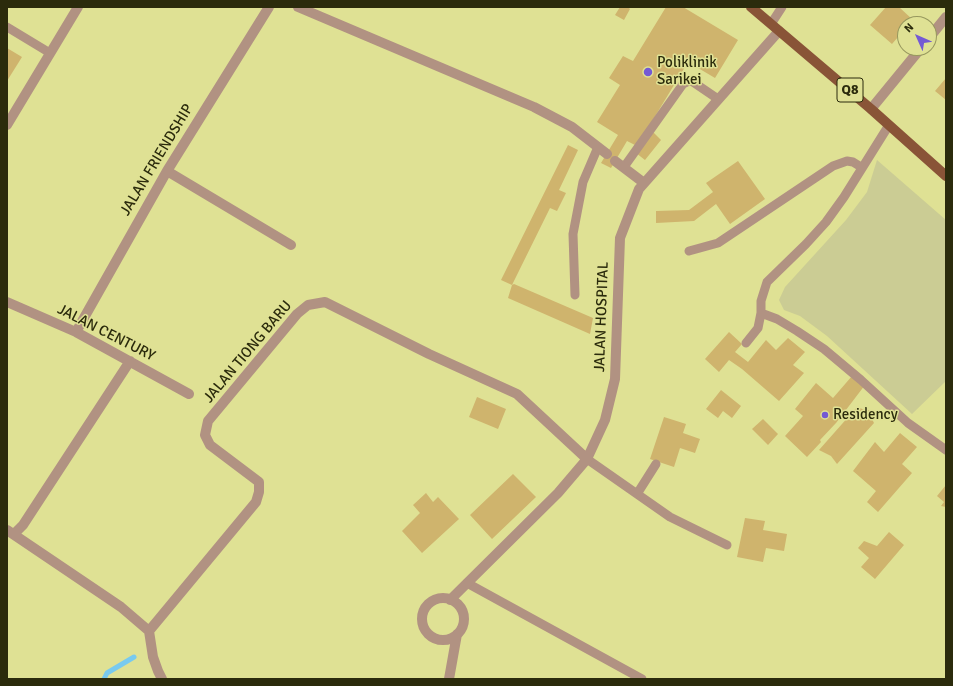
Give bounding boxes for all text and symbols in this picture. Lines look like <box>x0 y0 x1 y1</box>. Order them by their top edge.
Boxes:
north arrow <box>897 16 937 56</box>
text: N <box>902 21 916 35</box>
place label: Poliklinik Sarikei <box>657 54 717 89</box>
marker: Poliklinik Sarikei <box>642 66 654 78</box>
road number: Q8 <box>837 78 863 102</box>
street label: JALAN FRIENDSHIP <box>117 101 197 219</box>
street label: JALAN HOSPITAL <box>591 261 613 373</box>
street label: JALAN TIONG BARU <box>200 297 296 407</box>
street label: JALAN CENTURY <box>54 301 158 365</box>
place label: Residency <box>833 406 898 424</box>
marker: Residency <box>820 410 830 420</box>

